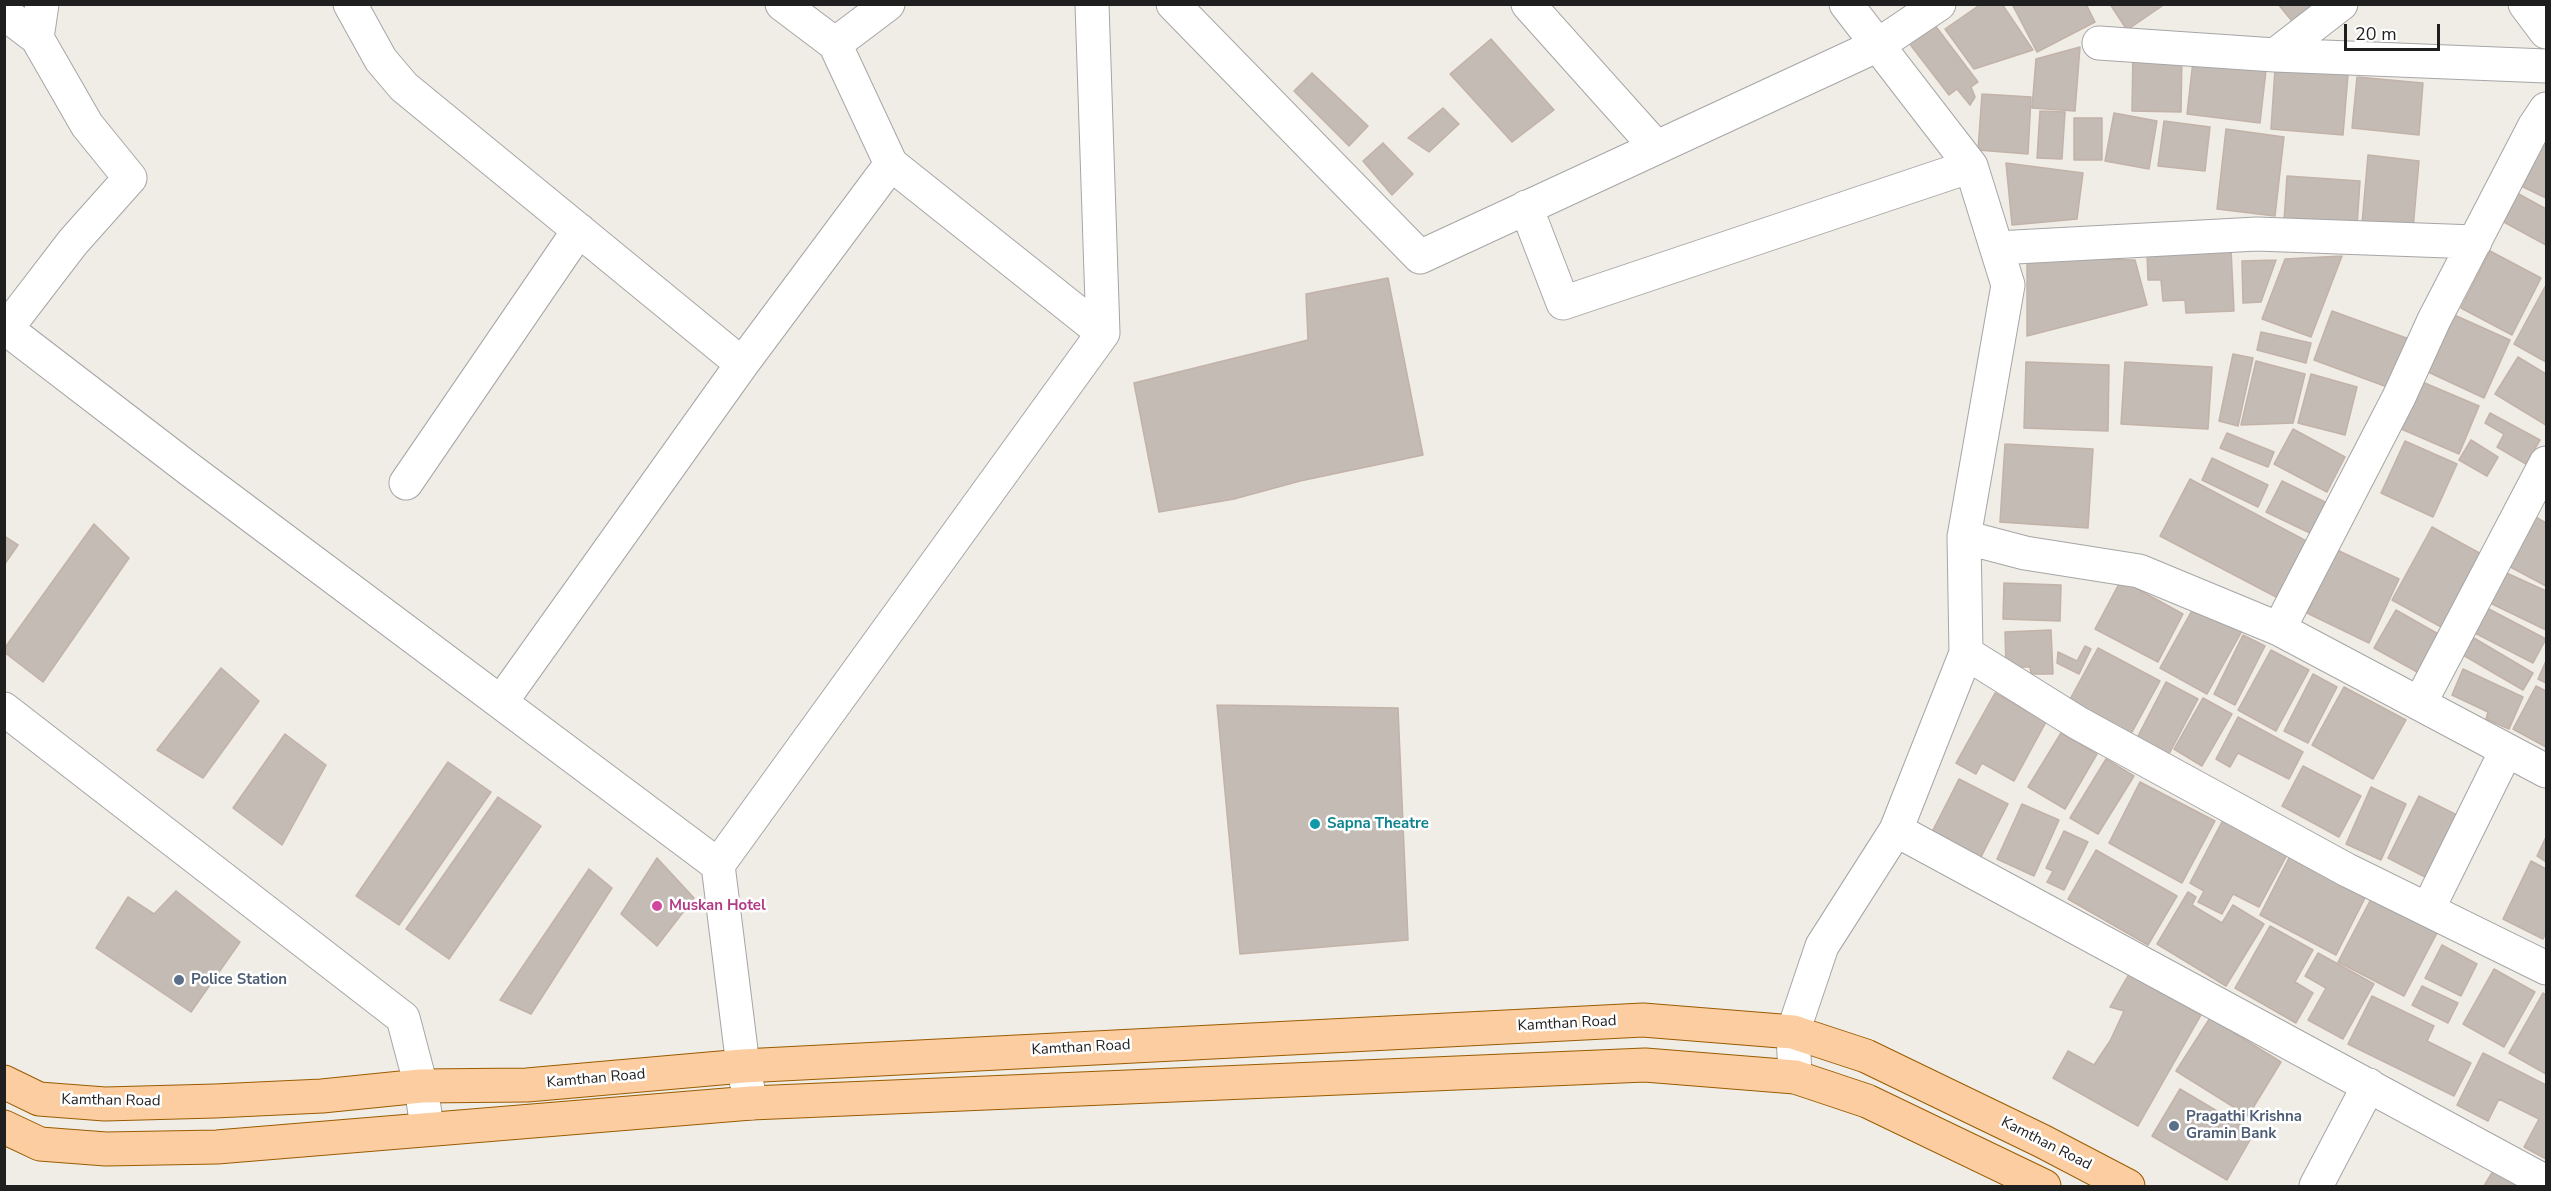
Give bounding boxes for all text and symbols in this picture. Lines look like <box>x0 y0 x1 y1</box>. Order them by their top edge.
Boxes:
scale bar <box>2347 12 2443 50</box>
text: 20 m <box>2355 22 2397 46</box>
place label: Sapna Theatre <box>1327 815 1429 833</box>
marker: Sapna Theatre <box>1308 817 1322 831</box>
place label: Muskan Hotel <box>669 897 766 915</box>
marker: Muskan Hotel <box>650 899 664 913</box>
place label: Police Station <box>191 971 287 989</box>
marker: Police Station <box>172 973 186 987</box>
street label: Kamthan Road <box>1517 1012 1617 1036</box>
street label: Kamthan Road <box>1031 1036 1131 1060</box>
street label: Kamthan Road <box>546 1066 646 1092</box>
street label: Kamthan Road <box>61 1091 161 1111</box>
place label: Pragathi Krishna Gramin Bank <box>2186 1108 2302 1143</box>
street label: Kamthan Road <box>1998 1113 2094 1175</box>
marker: Pragathi Krishna Gramin Bank <box>2167 1119 2181 1133</box>

